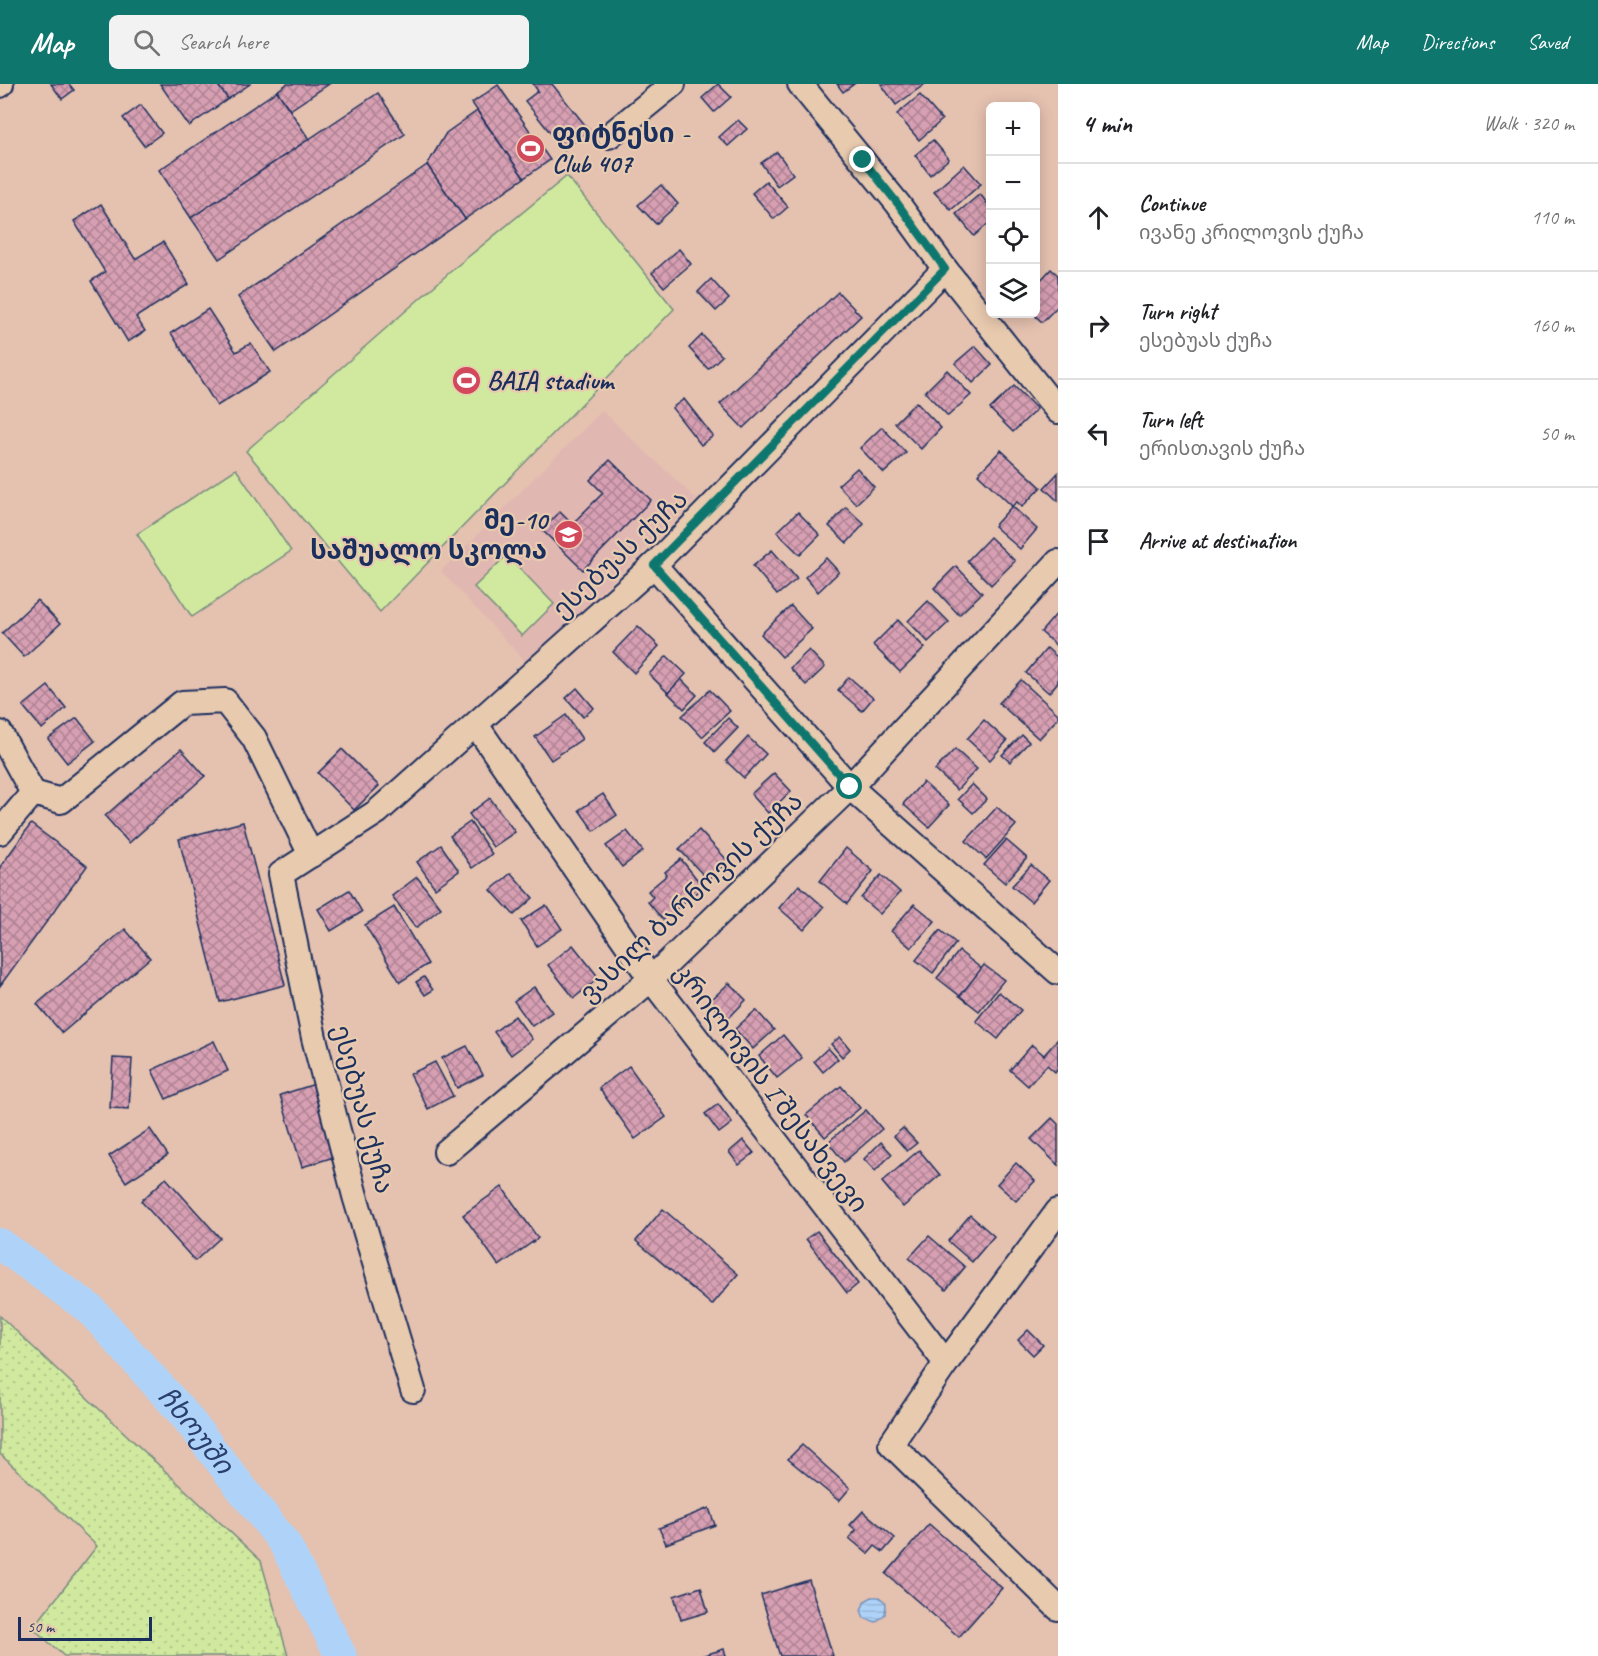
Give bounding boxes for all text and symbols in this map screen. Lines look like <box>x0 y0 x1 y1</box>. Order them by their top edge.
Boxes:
search box <box>109 15 529 69</box>
text: Map <box>30 25 73 60</box>
icon: search <box>130 26 163 59</box>
text: Search here <box>178 28 268 56</box>
text: Map <box>1356 29 1388 55</box>
text: Directions <box>1421 29 1494 55</box>
text: Saved <box>1527 29 1568 55</box>
map controls <box>986 102 1040 318</box>
button: + <box>986 102 1040 156</box>
text: 4 min <box>1082 107 1132 140</box>
text: Walk · 320 m <box>1484 111 1574 136</box>
place label: ფიტნესი - Club 407 <box>552 117 691 180</box>
sports icon: ფიტნესი - Club 407 <box>515 132 547 164</box>
route end <box>849 146 875 172</box>
button: − <box>986 156 1040 210</box>
text: Continue <box>1139 190 1205 218</box>
icon: ahead <box>1082 201 1115 234</box>
text: 110 m <box>1531 205 1574 230</box>
button: locate <box>986 210 1040 264</box>
text: ივანე კრილოვის ქუჩა <box>1139 220 1364 245</box>
button: layers <box>986 264 1040 318</box>
text: Turn right <box>1139 298 1216 326</box>
icon: right <box>1082 309 1115 342</box>
text: 160 m <box>1531 313 1574 338</box>
text: ესებუას ქუჩა <box>1139 328 1272 353</box>
sports icon: BAIA stadium <box>450 364 482 396</box>
place label: BAIA stadium <box>487 364 615 397</box>
text: Turn left <box>1139 406 1203 434</box>
icon: left <box>1082 417 1115 450</box>
text: 50 m <box>1540 421 1574 446</box>
text: ერისთავის ქუჩა <box>1139 436 1305 461</box>
street label: ესებუას ქუჩა <box>545 483 695 625</box>
place label: მე-10 საშუალო სკოლა <box>310 504 549 567</box>
school or university icon: მე-10 საშუალო სკოლა <box>552 519 584 551</box>
icon: arrive <box>1082 525 1115 558</box>
text: Arrive at destination <box>1139 527 1296 555</box>
route start <box>836 773 862 799</box>
street label: ვასილ ბარნოვის ქუჩა <box>572 785 810 1009</box>
street label: კრილოვის I შესახვევი <box>666 957 876 1219</box>
street label: ესებუას ქუჩა <box>325 1021 401 1197</box>
water label: ჩხოუში <box>151 1380 242 1482</box>
scale bar <box>18 1614 152 1642</box>
text: 50 m <box>27 1617 54 1637</box>

